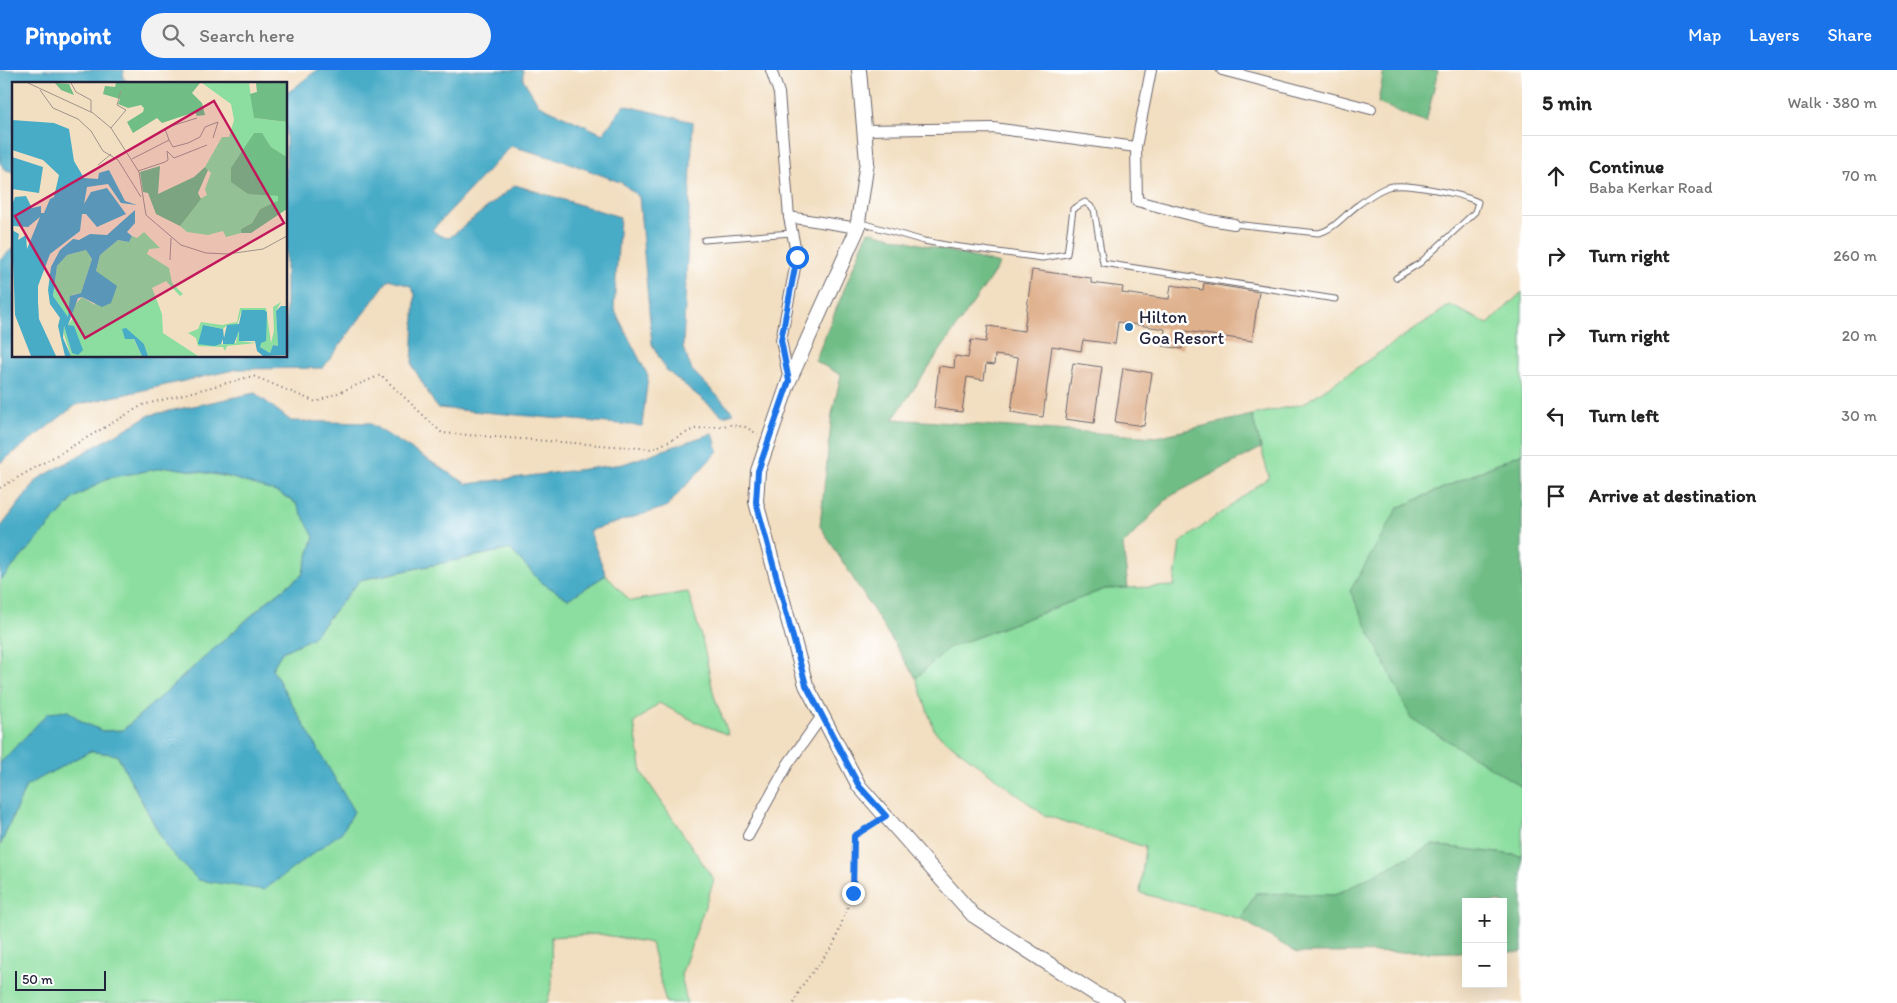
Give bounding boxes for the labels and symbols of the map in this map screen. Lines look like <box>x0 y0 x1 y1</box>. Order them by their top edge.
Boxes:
inset map <box>12 82 288 358</box>
route start <box>786 246 809 269</box>
place label: Hilton Goa Resort <box>1139 306 1224 349</box>
marker: Hilton Goa Resort <box>1123 321 1135 333</box>
route end <box>842 882 865 905</box>
scale bar <box>15 968 106 991</box>

